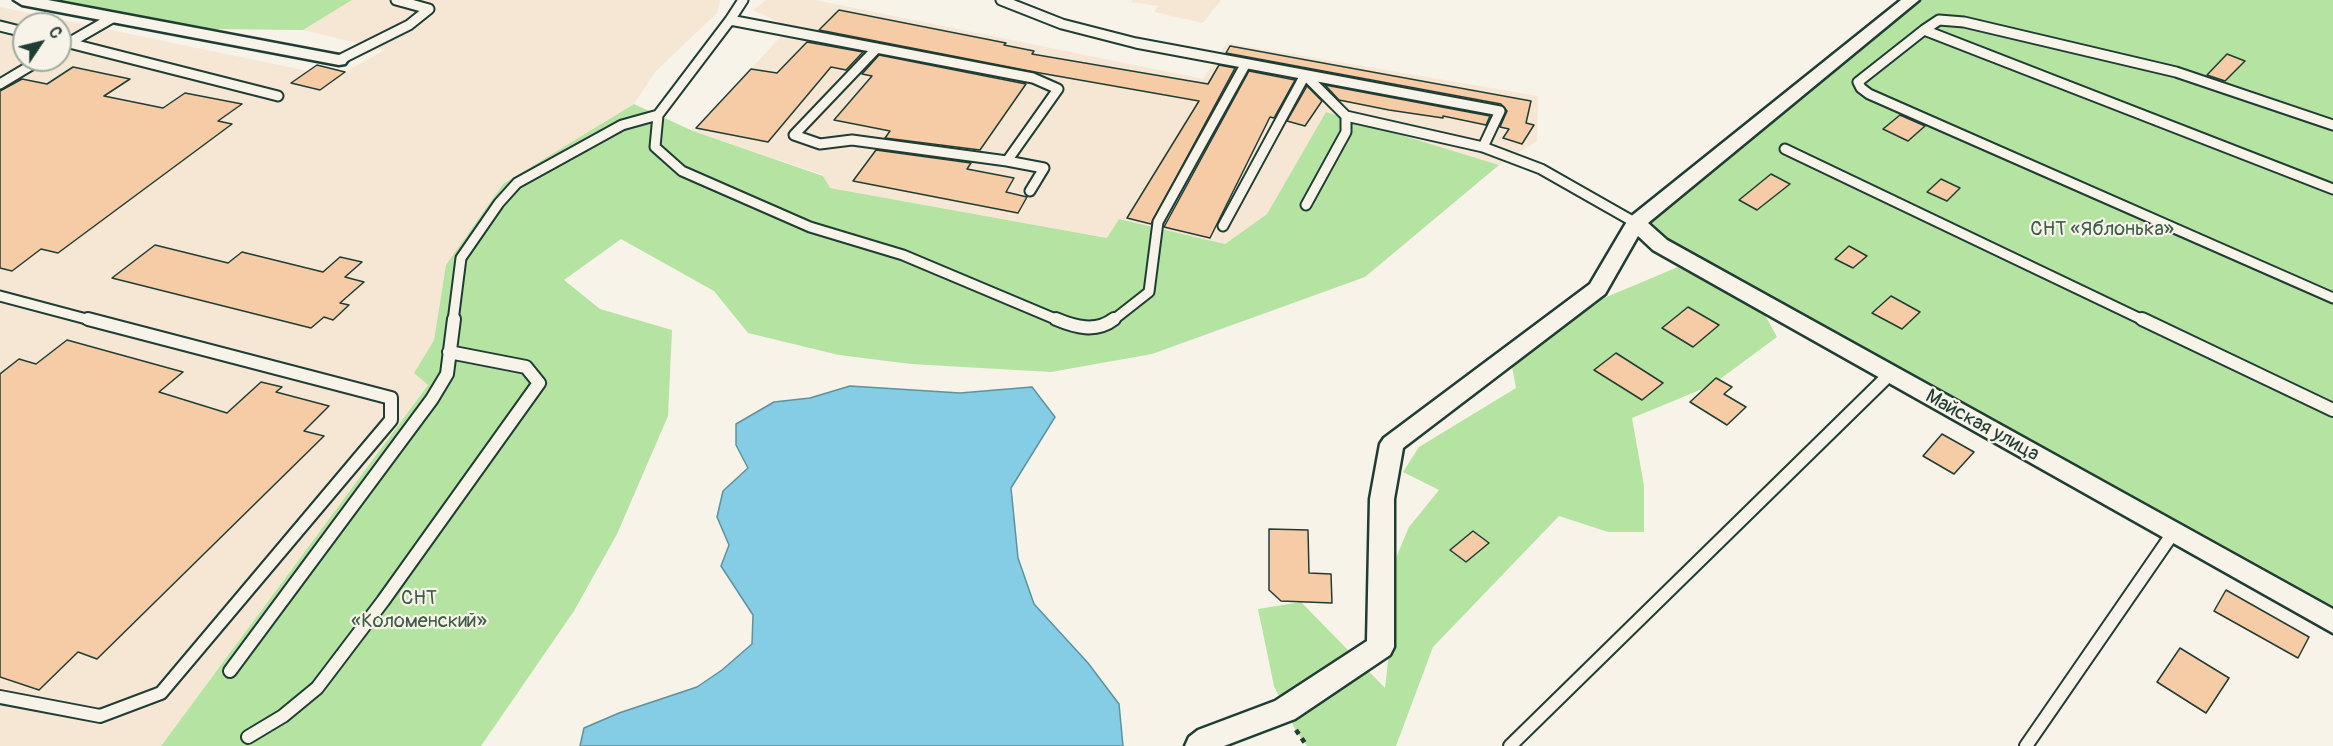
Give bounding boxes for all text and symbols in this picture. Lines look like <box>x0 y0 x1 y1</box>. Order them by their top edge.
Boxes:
north arrow <box>12 12 72 72</box>
text: С <box>44 23 66 43</box>
park label: СНТ «Яблонька» <box>2030 218 2174 242</box>
street label: Майская улица <box>1921 385 2043 467</box>
park label: СНТ «Коломенский» <box>351 587 487 634</box>

